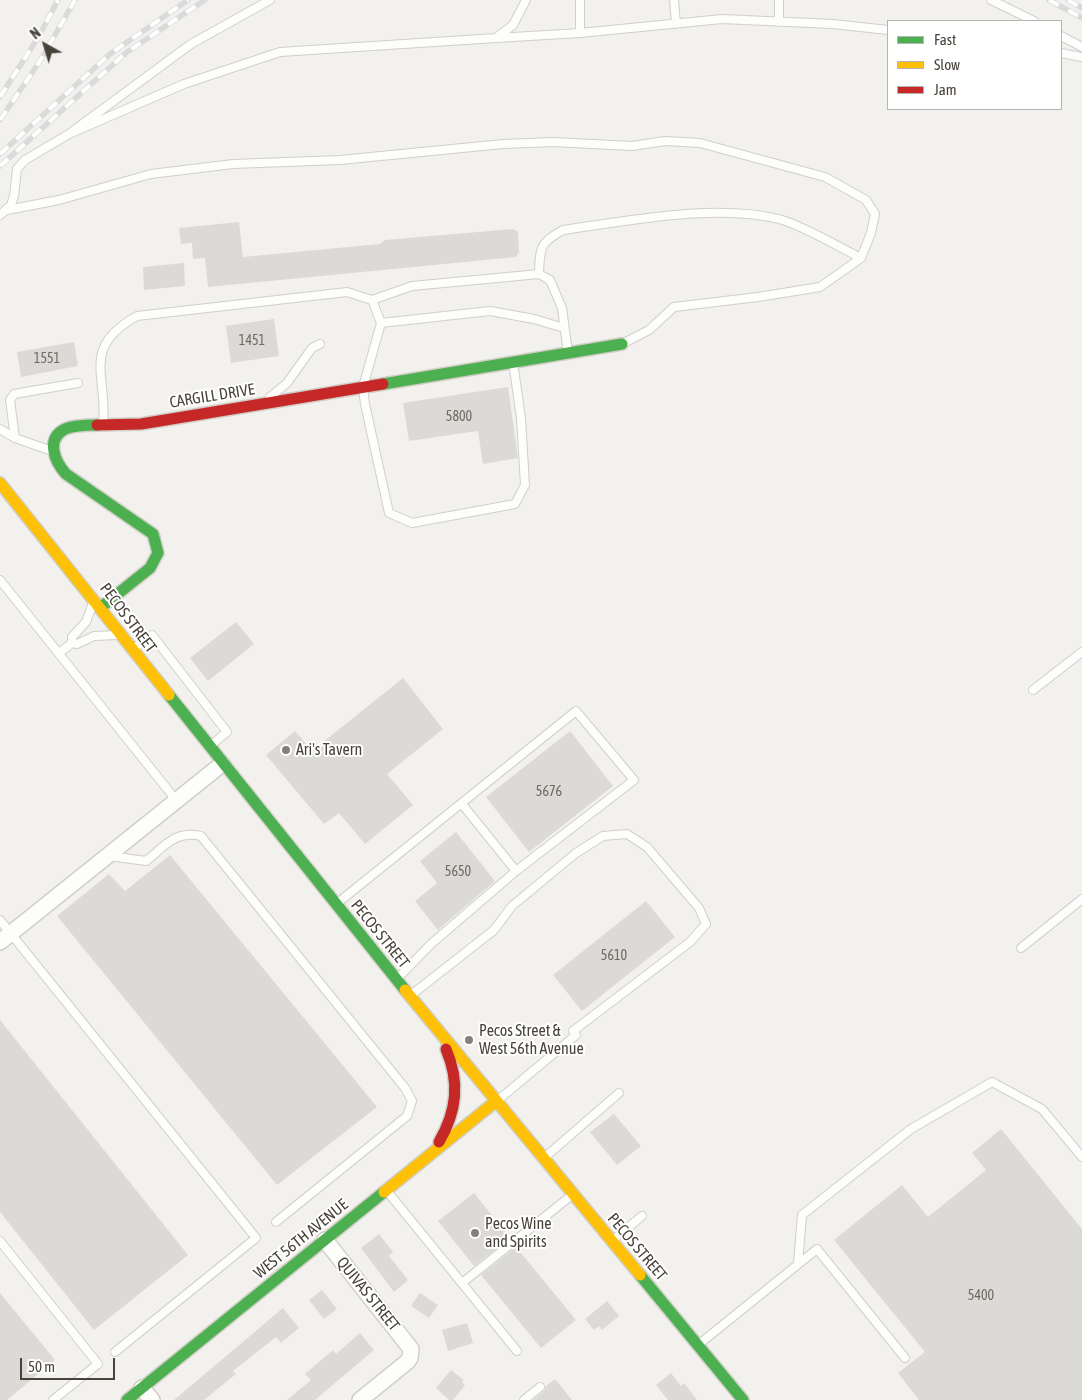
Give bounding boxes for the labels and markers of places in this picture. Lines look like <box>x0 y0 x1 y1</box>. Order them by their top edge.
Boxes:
place label: Ari's Tavern <box>296 740 362 760</box>
marker: Ari's Tavern <box>280 744 292 756</box>
place label: Pecos Street & West 56th Avenue <box>479 1021 584 1059</box>
marker: Pecos Street & West 56th Avenue <box>463 1034 475 1046</box>
place label: Pecos Wine and Spirits <box>485 1214 551 1252</box>
marker: Pecos Wine and Spirits <box>469 1227 481 1239</box>

